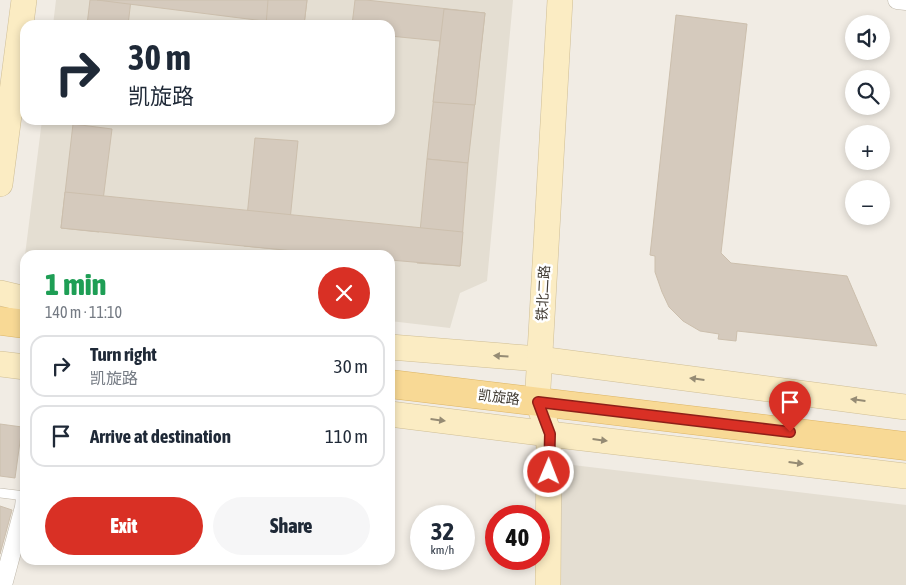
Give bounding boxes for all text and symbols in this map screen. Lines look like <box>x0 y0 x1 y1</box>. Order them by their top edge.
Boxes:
map controls <box>845 15 890 225</box>
button: sound <box>845 15 890 60</box>
text: 30 m <box>128 37 191 77</box>
icon: right <box>45 40 110 105</box>
button: search <box>845 70 890 115</box>
text: 凯旋路 <box>128 83 194 109</box>
button: + <box>845 125 890 170</box>
button: − <box>845 180 890 225</box>
street label: 铁北二路 <box>534 265 552 321</box>
text: 1 min <box>45 267 106 301</box>
button: close <box>318 267 370 319</box>
text: 140 m · 11:10 <box>45 303 122 321</box>
text: Turn right <box>90 343 157 365</box>
one-way arrow <box>492 351 508 359</box>
icon: right <box>47 352 75 380</box>
text: 30 m <box>334 355 368 377</box>
text: 凯旋路 <box>90 369 138 387</box>
one-way arrow <box>688 375 704 383</box>
pin <box>769 381 811 432</box>
street label: 凯旋路 <box>477 387 521 407</box>
icon: arrive <box>776 388 804 416</box>
one-way arrow <box>849 396 865 404</box>
one-way arrow <box>431 416 447 424</box>
icon: arrive <box>47 422 75 450</box>
text: Arrive at destination <box>90 425 231 447</box>
text: 110 m <box>325 425 368 447</box>
one-way arrow <box>592 436 608 444</box>
position arrow <box>522 445 574 497</box>
one-way arrow <box>788 459 804 467</box>
button: Exit <box>45 497 203 555</box>
button: Share <box>213 497 370 555</box>
speed limit sign: 40 <box>485 505 550 570</box>
text: 32 <box>431 517 454 545</box>
text: km/h <box>431 543 454 557</box>

